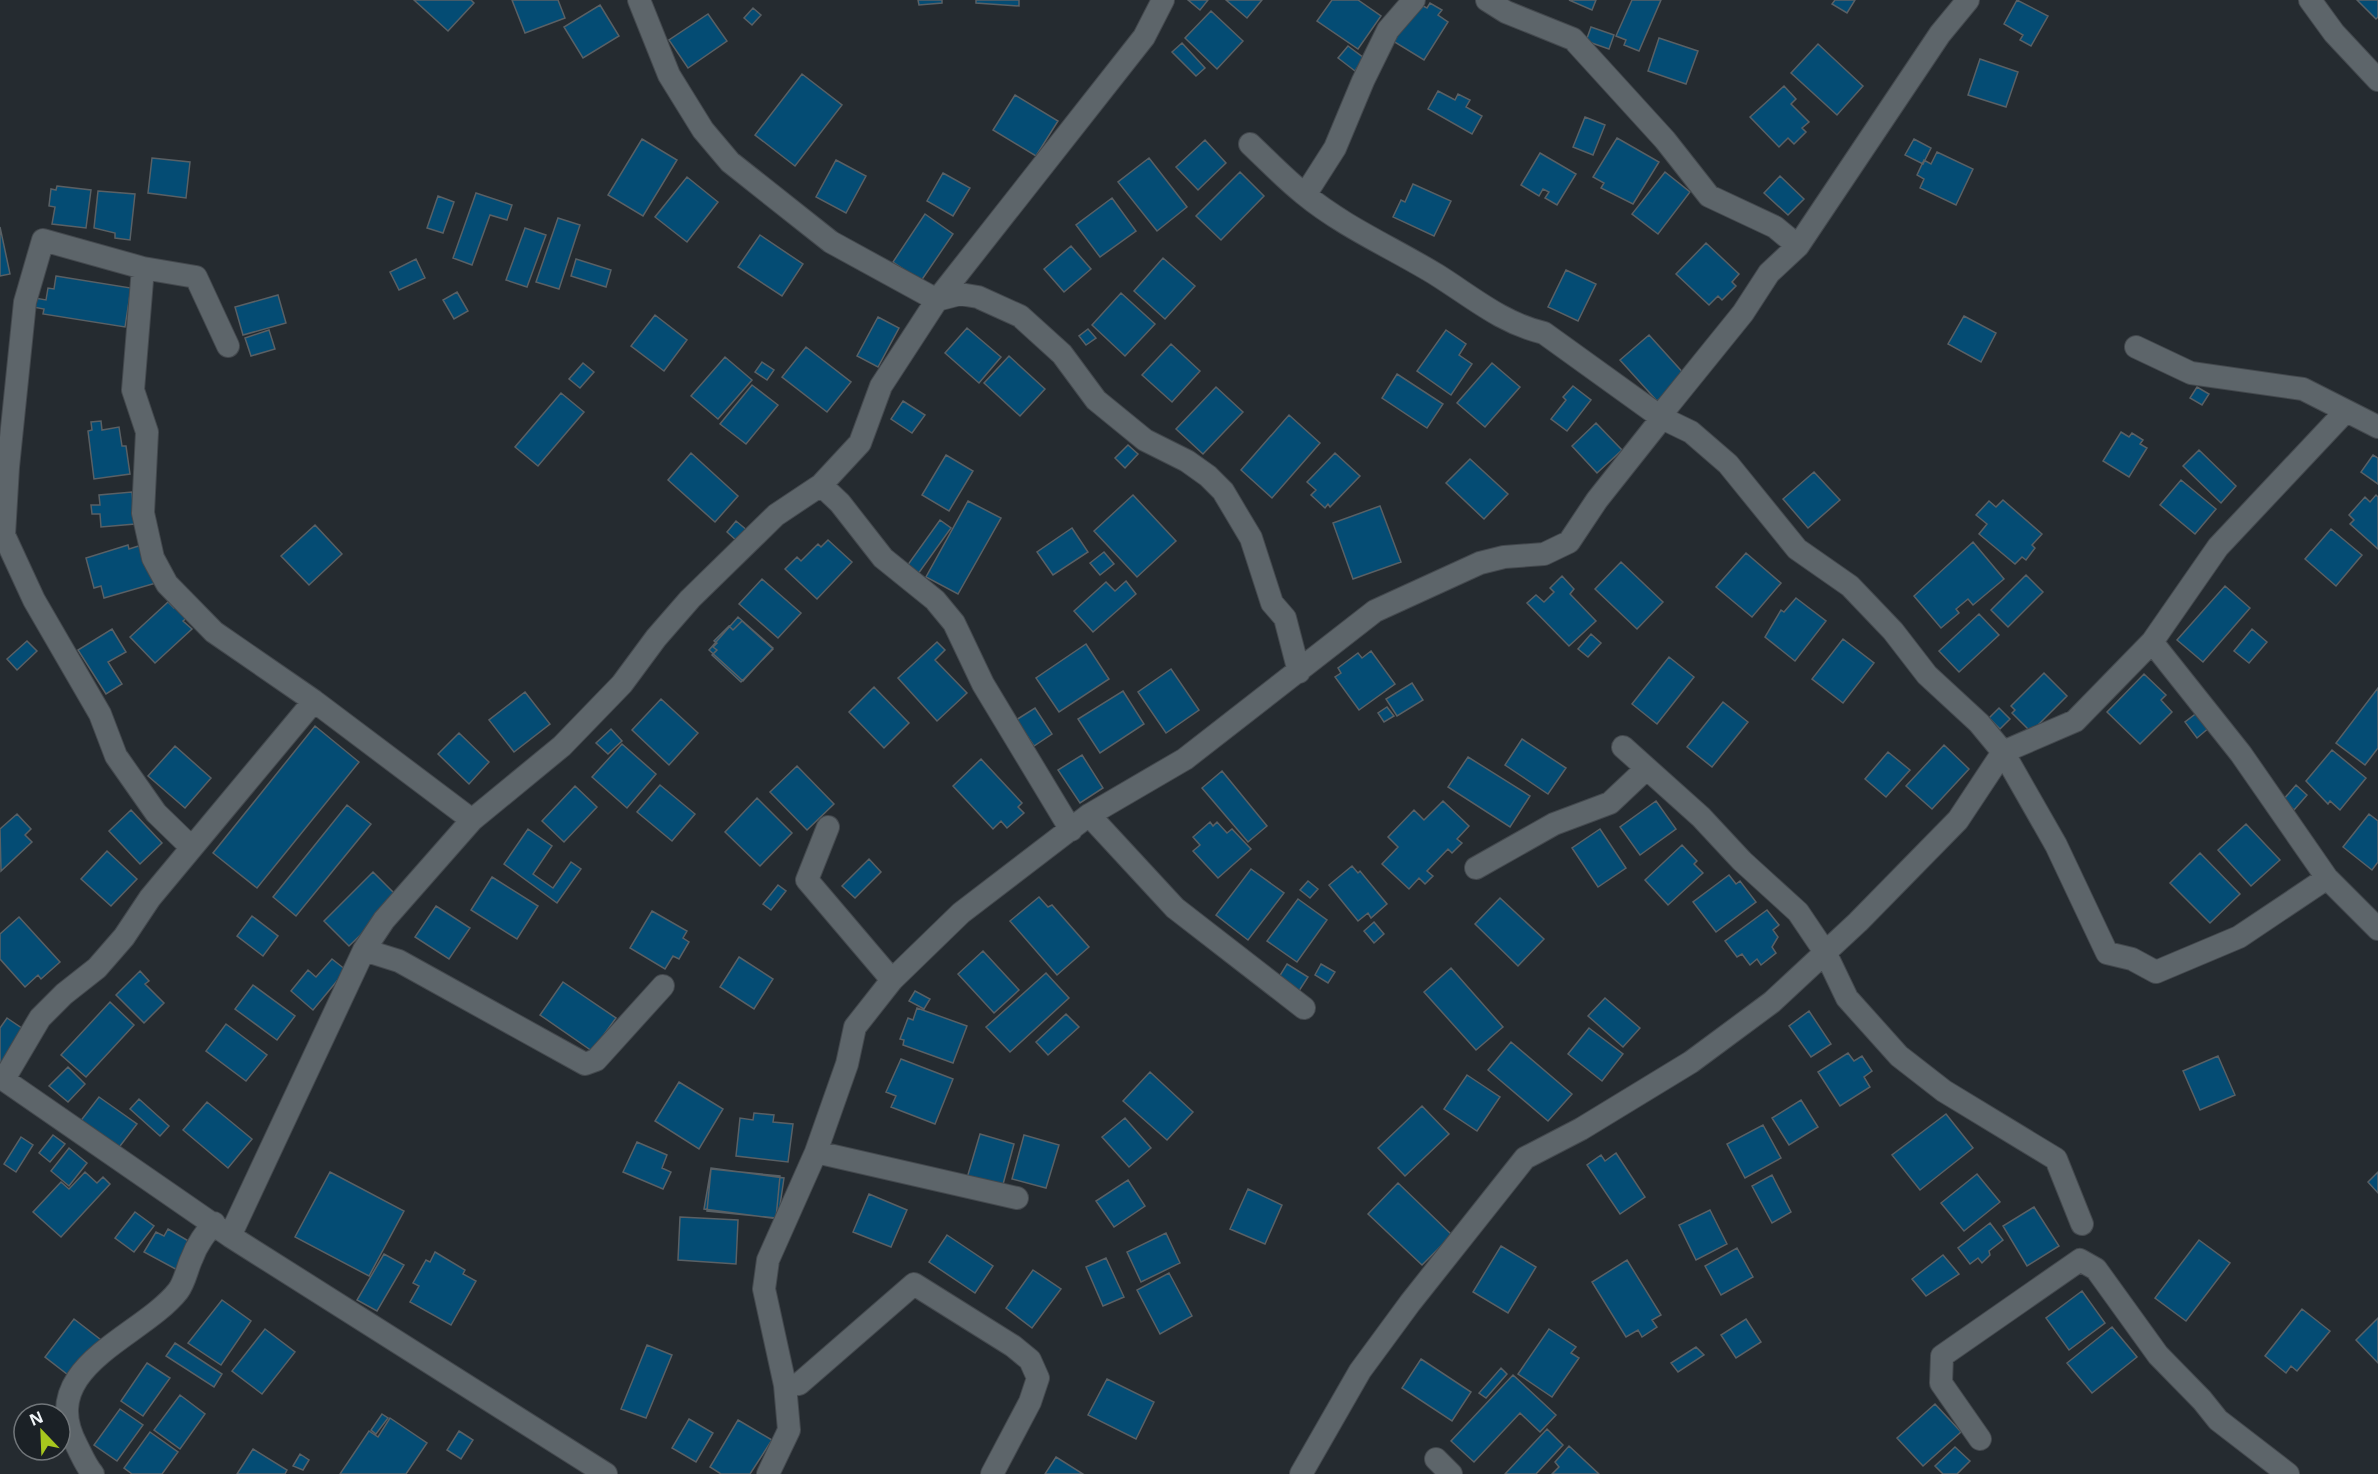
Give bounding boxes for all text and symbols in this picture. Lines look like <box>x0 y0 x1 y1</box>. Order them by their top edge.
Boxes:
north arrow <box>12 1402 72 1462</box>
text: N <box>26 1406 46 1431</box>

